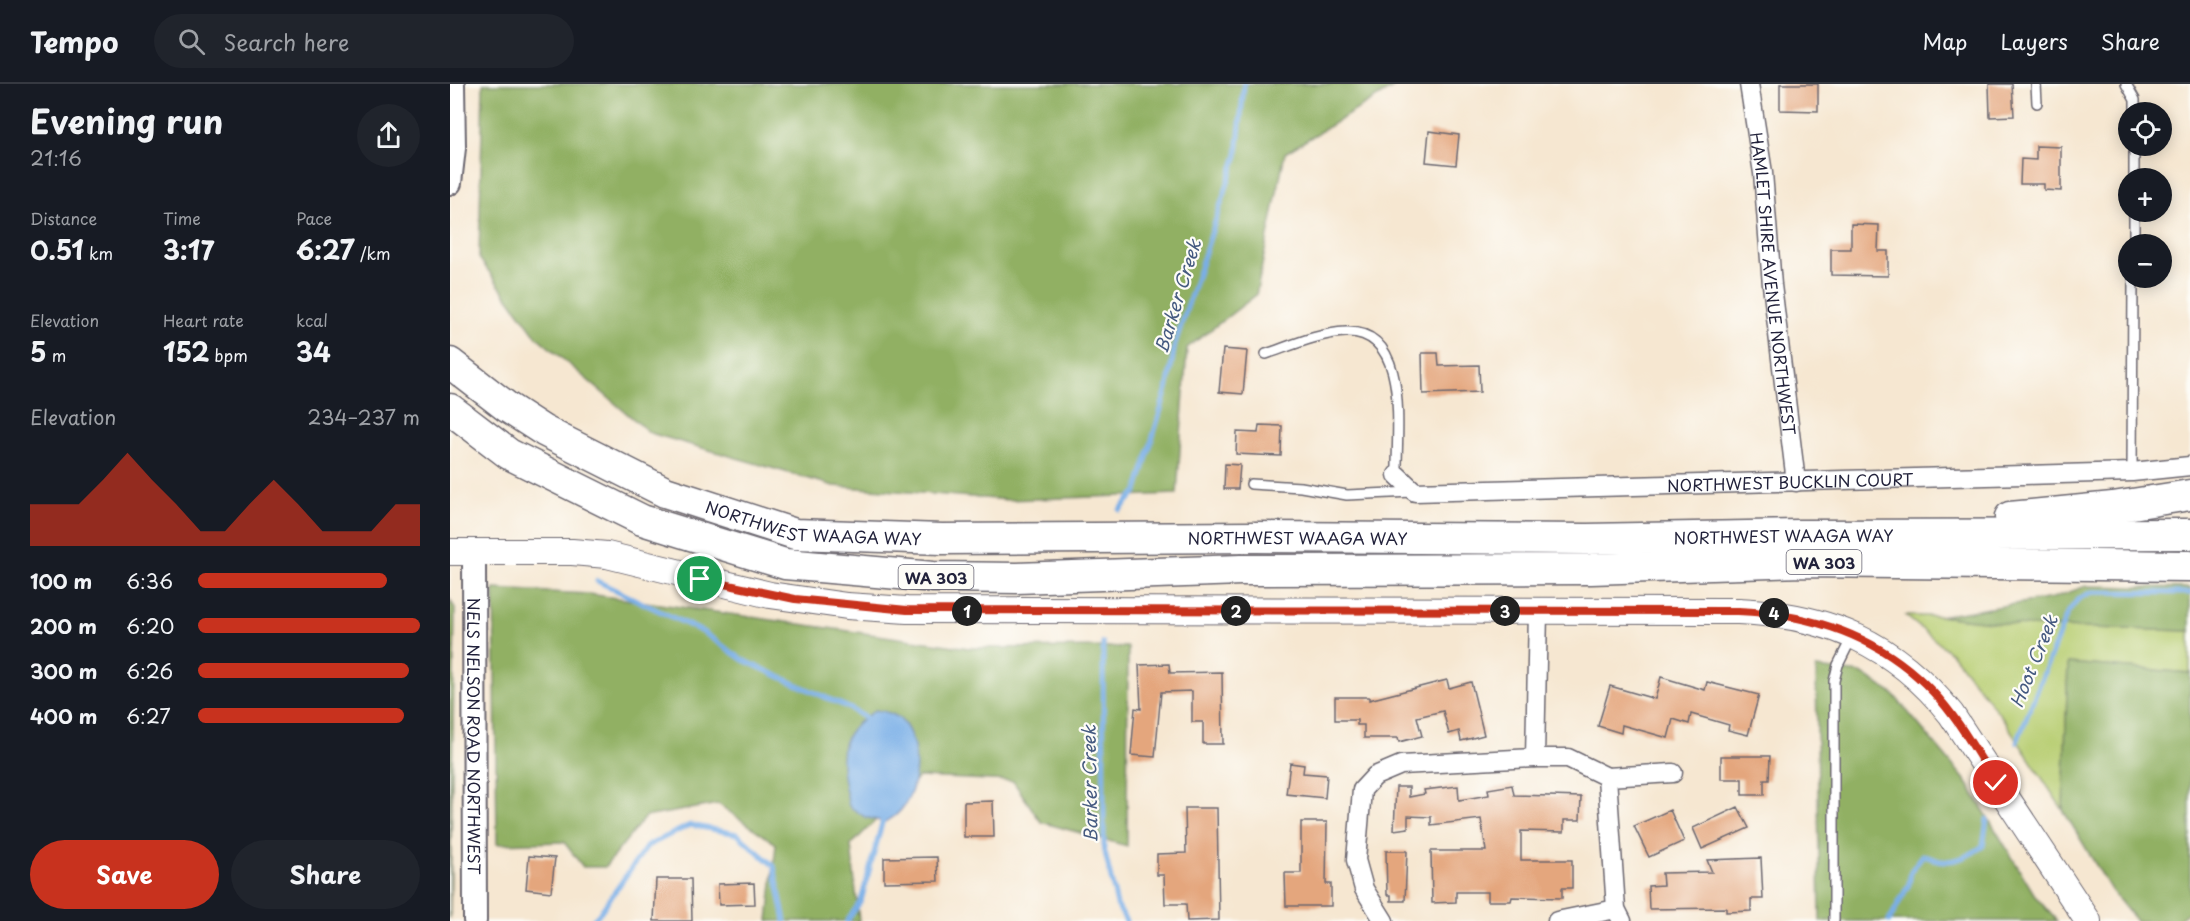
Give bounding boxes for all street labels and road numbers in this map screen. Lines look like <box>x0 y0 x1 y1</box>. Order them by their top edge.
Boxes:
street label: HAMLET SHIRE AVENUE NORTHWEST <box>1745 130 1802 436</box>
street label: NORTHWEST BUCKLIN COURT <box>1667 466 1914 497</box>
street label: NORTHWEST WAAGA WAY <box>703 494 922 550</box>
street label: NORTHWEST WAAGA WAY <box>1673 523 1894 549</box>
street label: NORTHWEST WAAGA WAY <box>1188 525 1408 550</box>
road number: WA 303 <box>1786 550 1862 574</box>
road number: WA 303 <box>898 565 974 589</box>
street label: NELS NELSON ROAD NORTHWEST <box>462 598 487 875</box>

